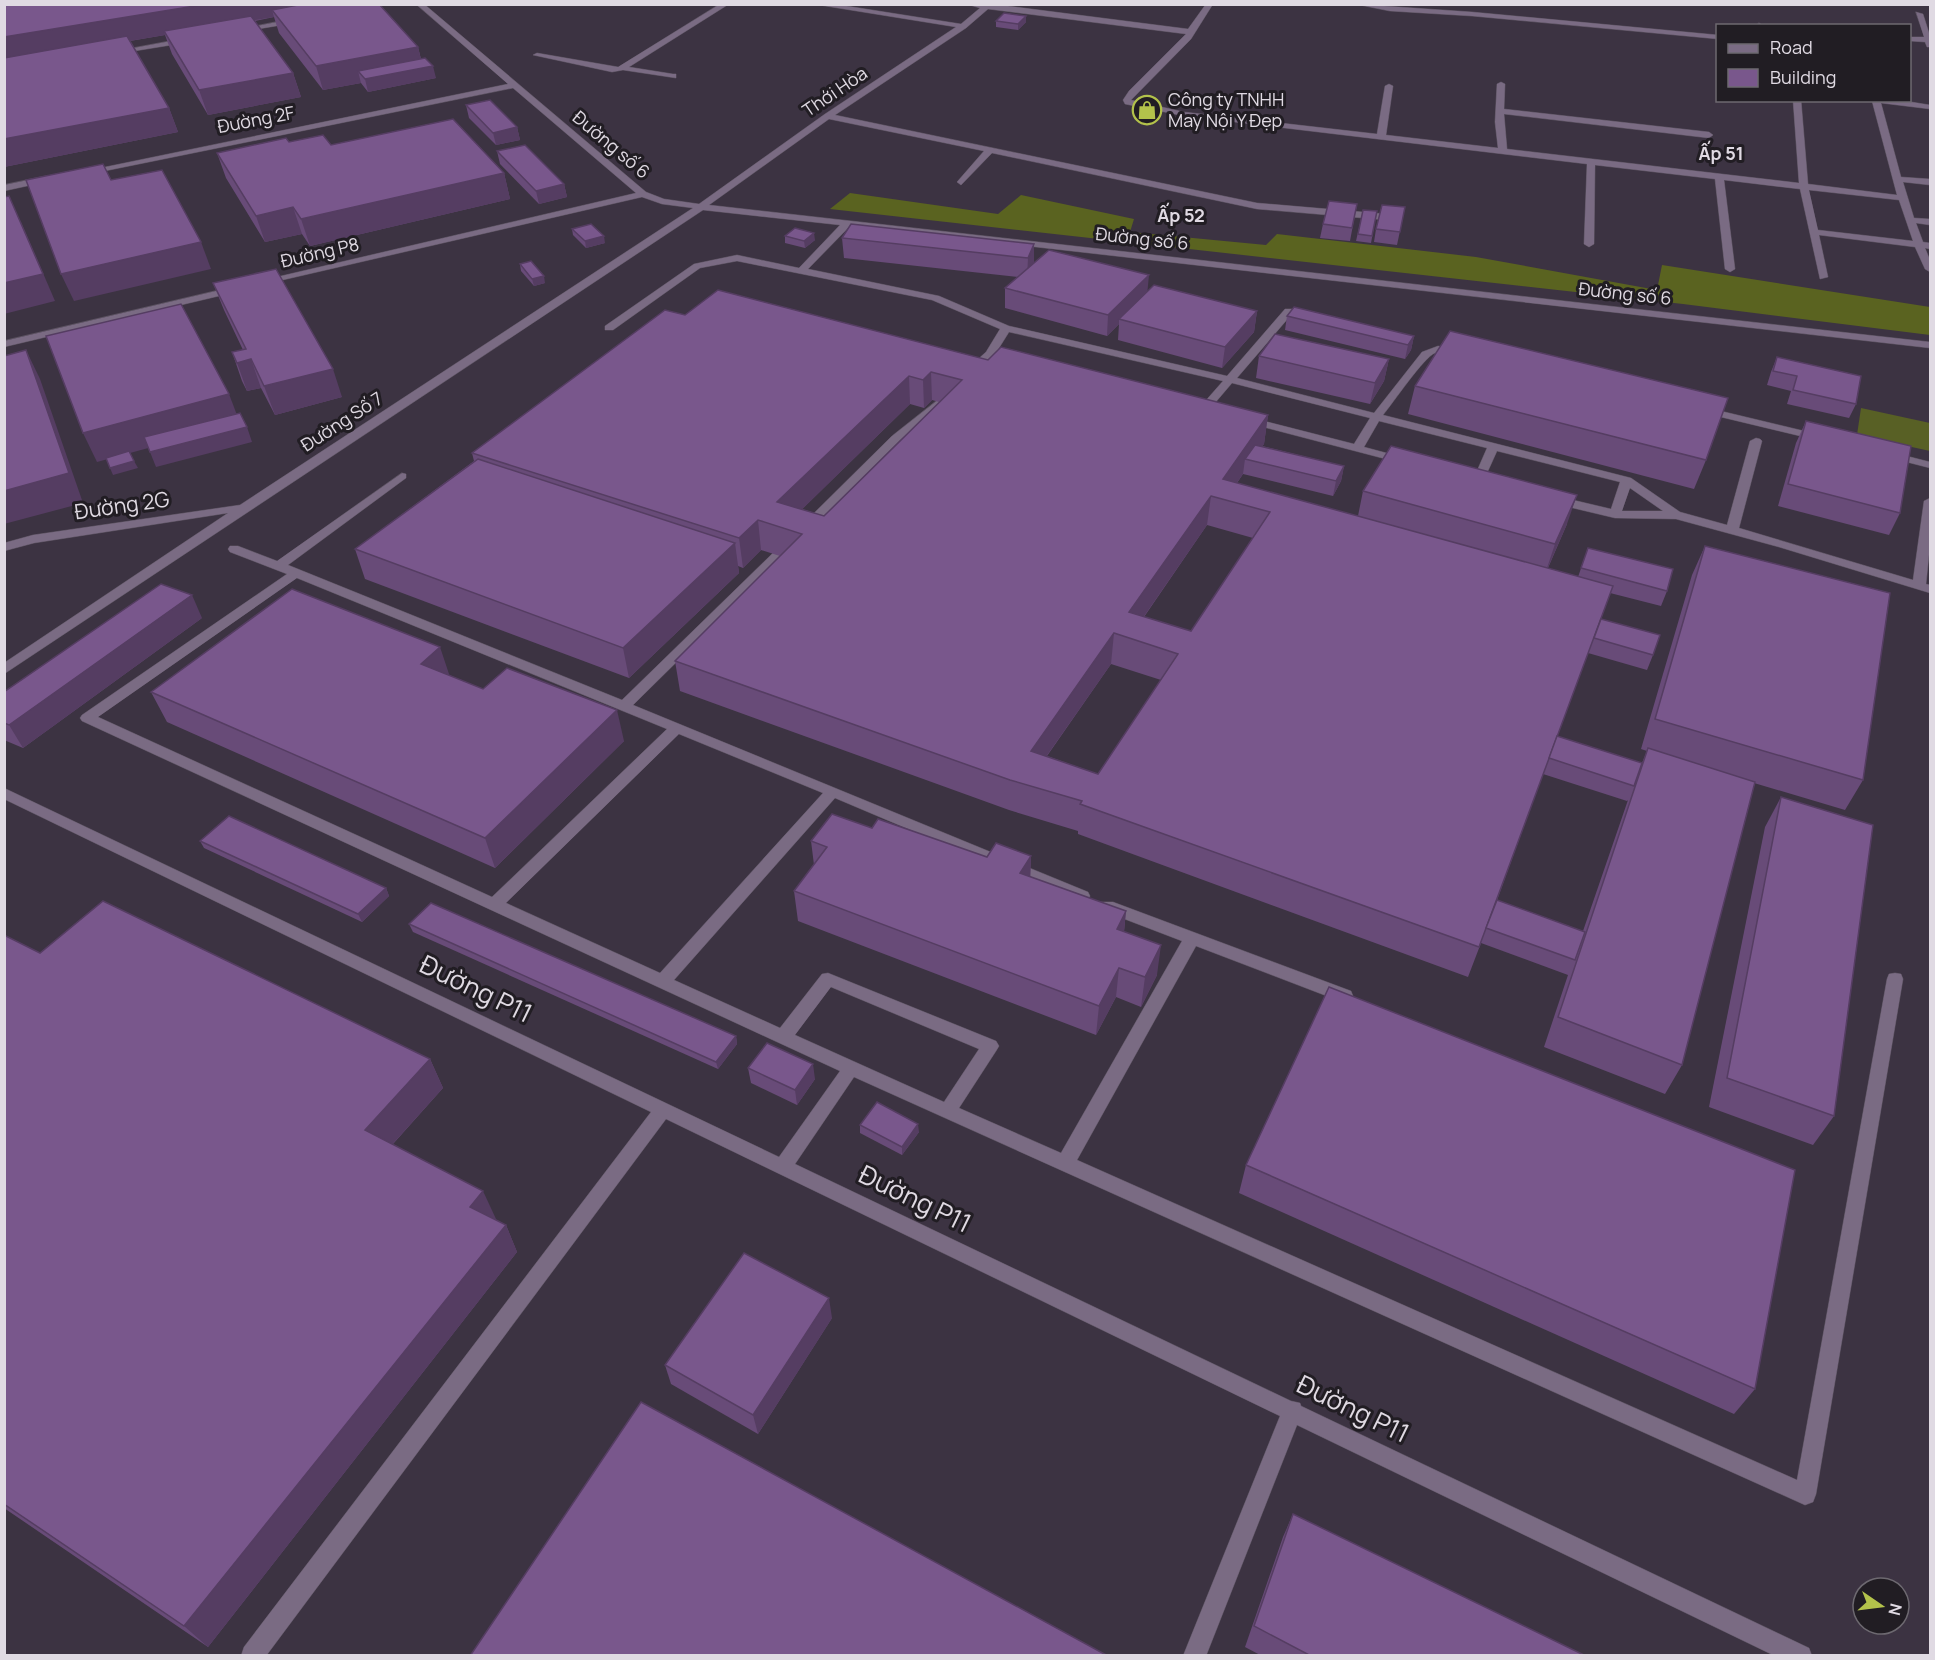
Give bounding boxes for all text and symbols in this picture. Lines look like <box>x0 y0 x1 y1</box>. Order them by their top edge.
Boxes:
legend <box>1716 24 1911 102</box>
text: Road <box>1770 35 1813 59</box>
street label: Thới Hòa <box>797 61 871 122</box>
text: Building <box>1770 65 1836 89</box>
place label: Công ty TNHH May Nội Y Đẹp <box>1168 87 1284 132</box>
shop icon: Công ty TNHH May Nội Y Đẹp <box>1131 94 1163 126</box>
street label: Đường 2F <box>215 100 296 138</box>
street label: Đường số 6 <box>568 105 655 183</box>
district label: Ấp 51 <box>1698 140 1744 165</box>
district label: Ấp 52 <box>1157 202 1205 227</box>
street label: Đường số 6 <box>1094 221 1190 255</box>
street label: Đường P8 <box>278 231 361 273</box>
street label: Đường số 6 <box>1577 276 1673 310</box>
street label: Đường Số 7 <box>296 386 387 457</box>
street label: Đường 2G <box>73 485 171 525</box>
street label: Đường P11 <box>414 945 539 1031</box>
street label: Đường P11 <box>853 1155 978 1241</box>
street label: Đường P11 <box>1291 1365 1416 1451</box>
north arrow <box>1851 1576 1911 1636</box>
text: N <box>1883 1601 1908 1618</box>

